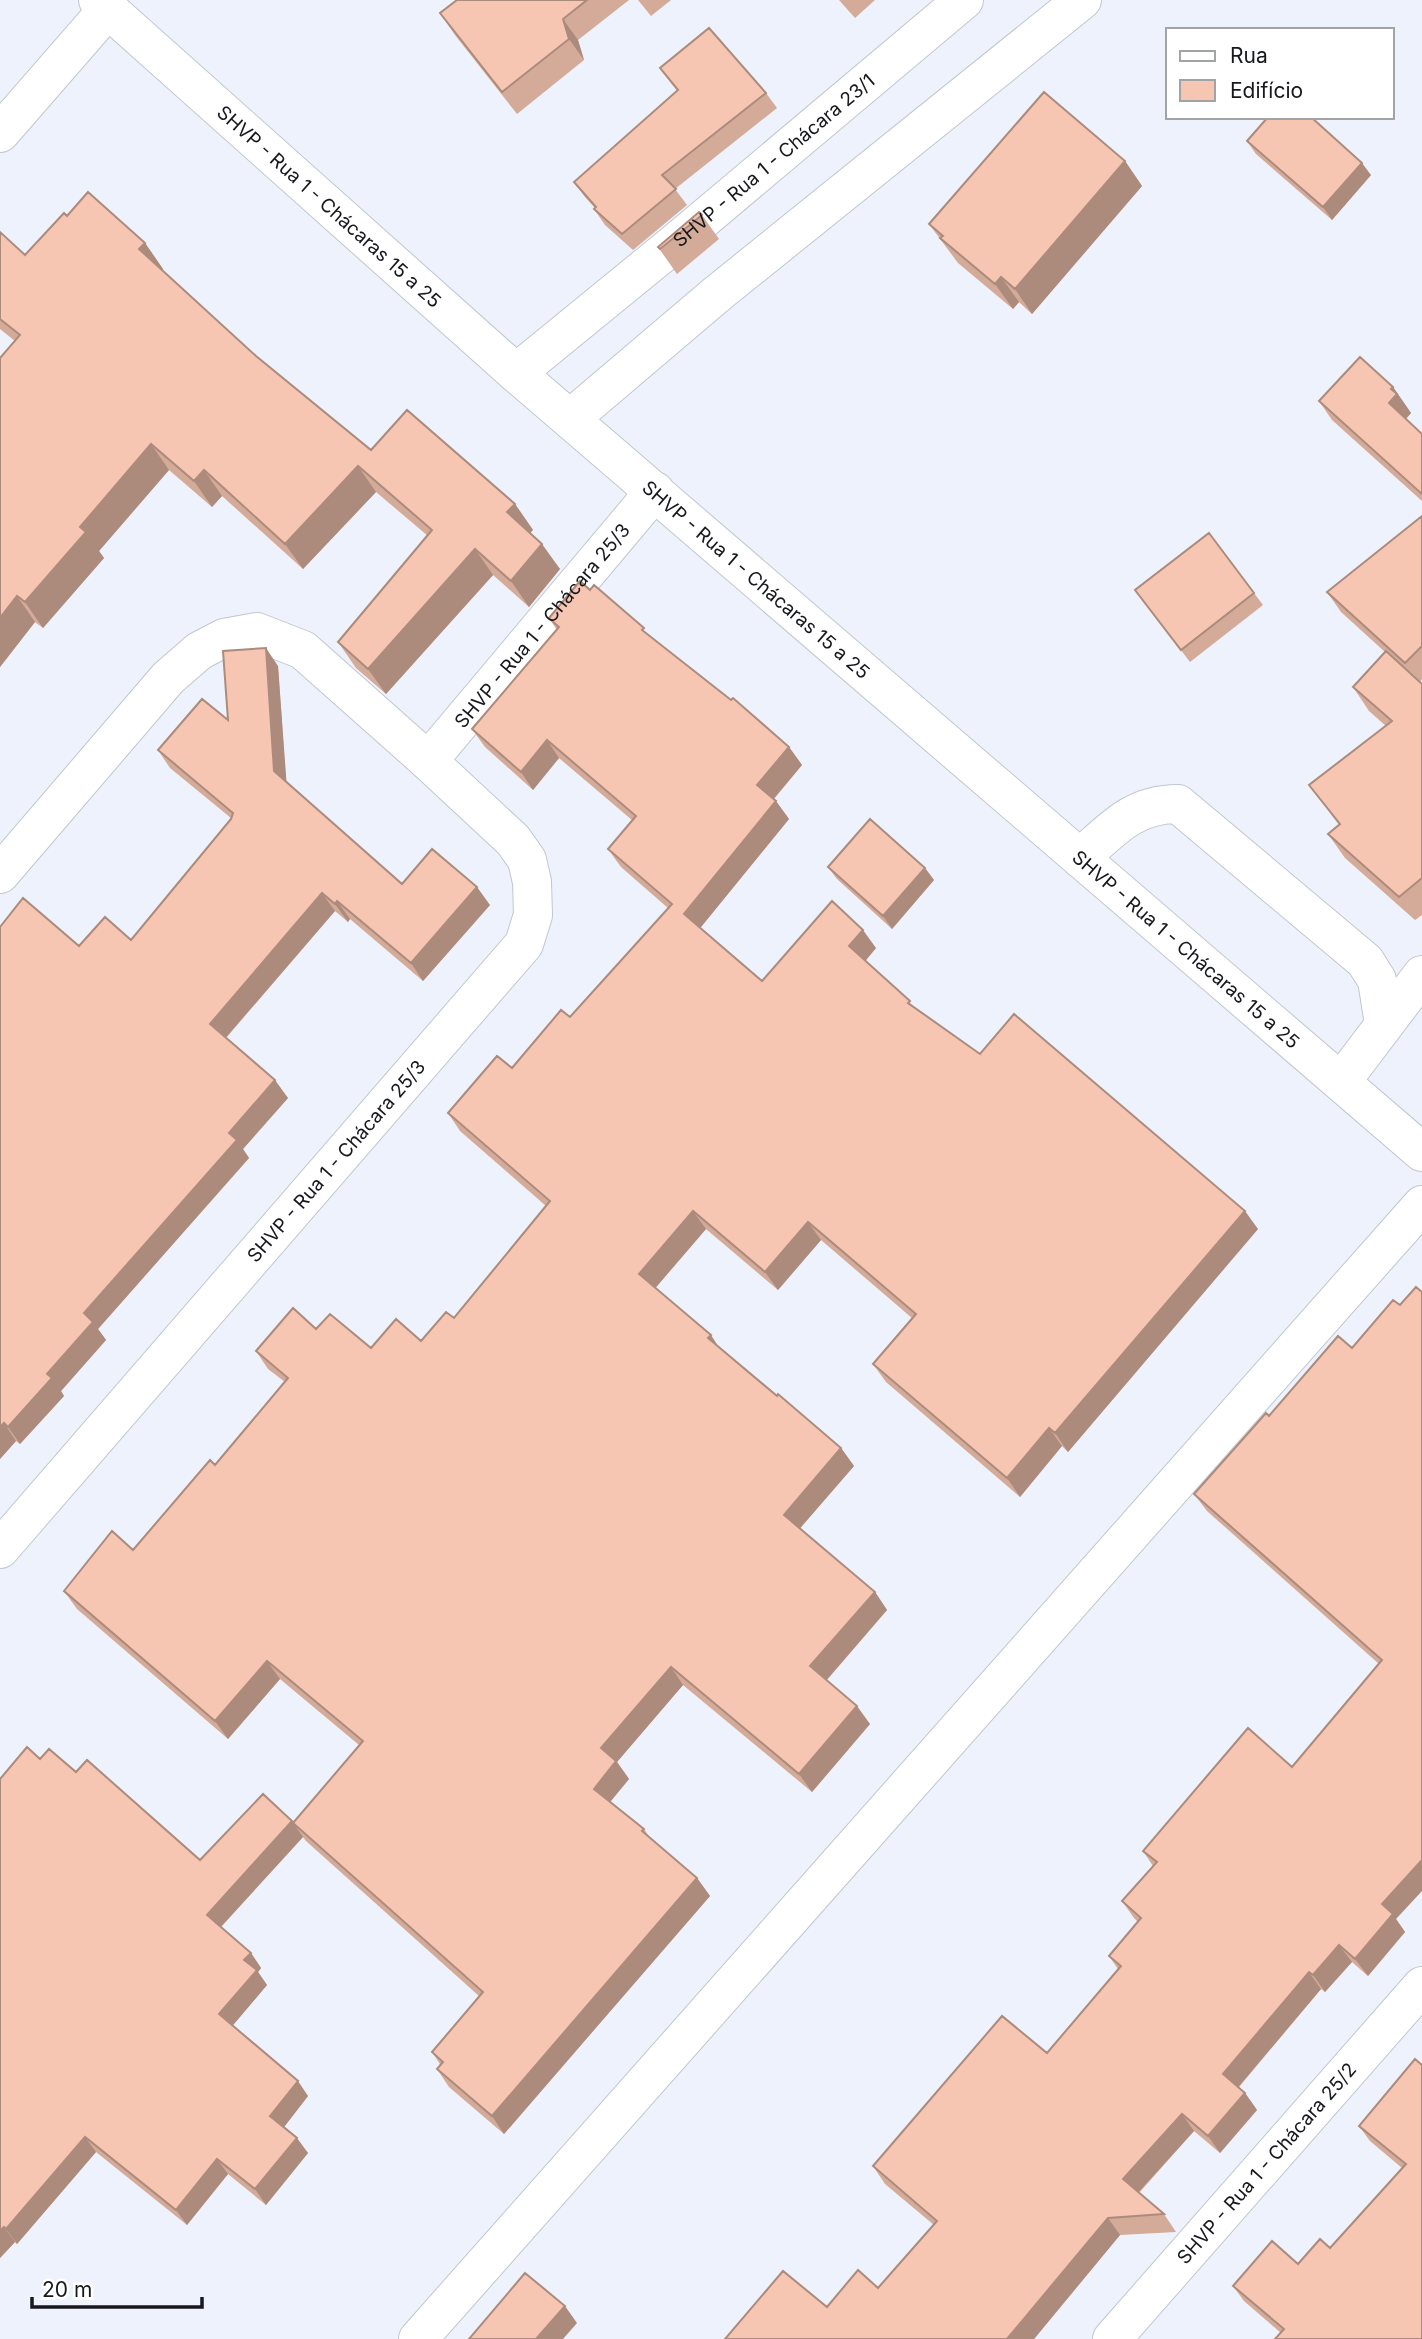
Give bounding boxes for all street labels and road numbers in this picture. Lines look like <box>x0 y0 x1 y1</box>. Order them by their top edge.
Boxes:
street label: SHVP - Rua 1 - Chácara 23/1 <box>668 69 879 252</box>
street label: SHVP - Rua 1 - Chácaras 15 a 25 <box>212 101 446 313</box>
street label: SHVP - Rua 1 - Chácaras 15 a 25 <box>638 476 874 684</box>
street label: SHVP - Rua 1 - Chácara 25/3 <box>450 519 635 733</box>
street label: SHVP - Rua 1 - Chácaras 15 a 25 <box>1068 846 1304 1054</box>
street label: SHVP - Rua 1 - Chácara 25/3 <box>242 1056 430 1267</box>
street label: SHVP - Rua 1 - Chácara 25/2 <box>1172 2058 1361 2269</box>

